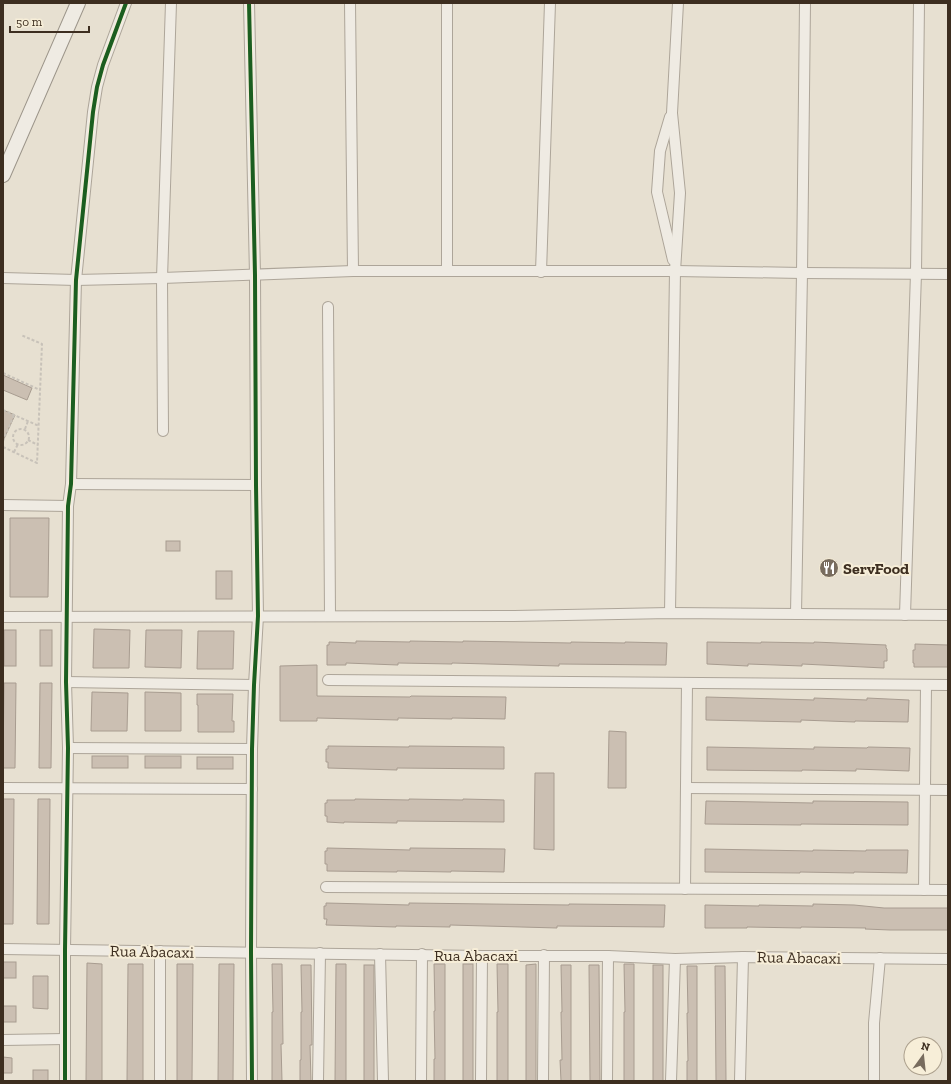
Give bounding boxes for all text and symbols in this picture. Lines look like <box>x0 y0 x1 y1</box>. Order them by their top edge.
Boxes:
scale bar <box>10 8 89 34</box>
text: 50 m <box>16 15 43 29</box>
restaurant icon: ServFood <box>818 557 840 579</box>
place label: ServFood <box>843 559 909 578</box>
street label: Rua Abacaxi <box>110 941 195 962</box>
street label: Rua Abacaxi <box>434 946 519 965</box>
street label: Rua Abacaxi <box>757 947 842 968</box>
north arrow <box>903 1036 943 1076</box>
text: N <box>920 1039 932 1054</box>

